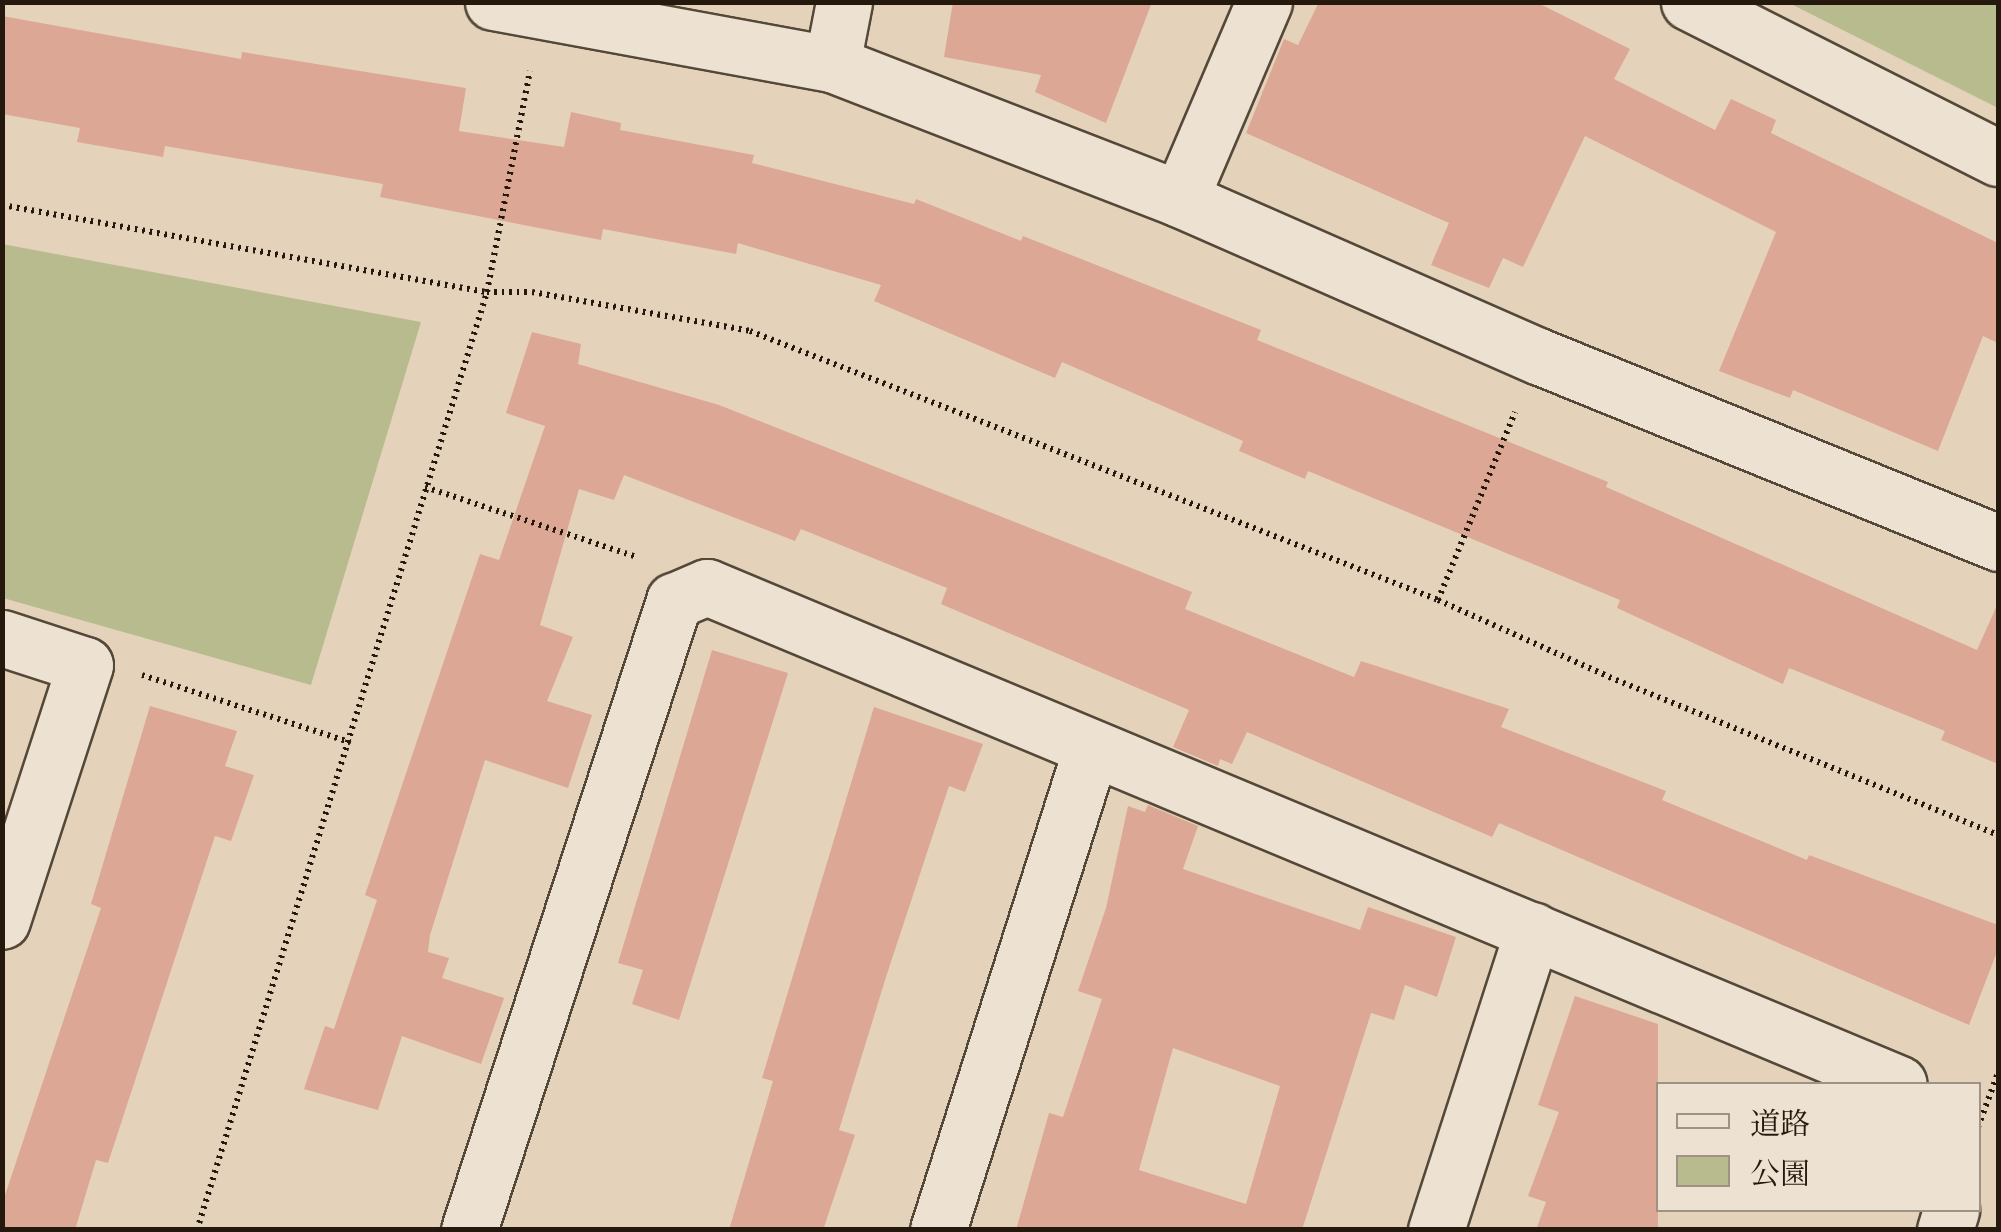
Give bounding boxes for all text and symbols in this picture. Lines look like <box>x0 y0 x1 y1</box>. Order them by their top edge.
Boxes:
legend <box>1656 1082 1981 1212</box>
text: 道路 <box>1750 1104 1810 1143</box>
text: 公園 <box>1750 1154 1810 1193</box>

